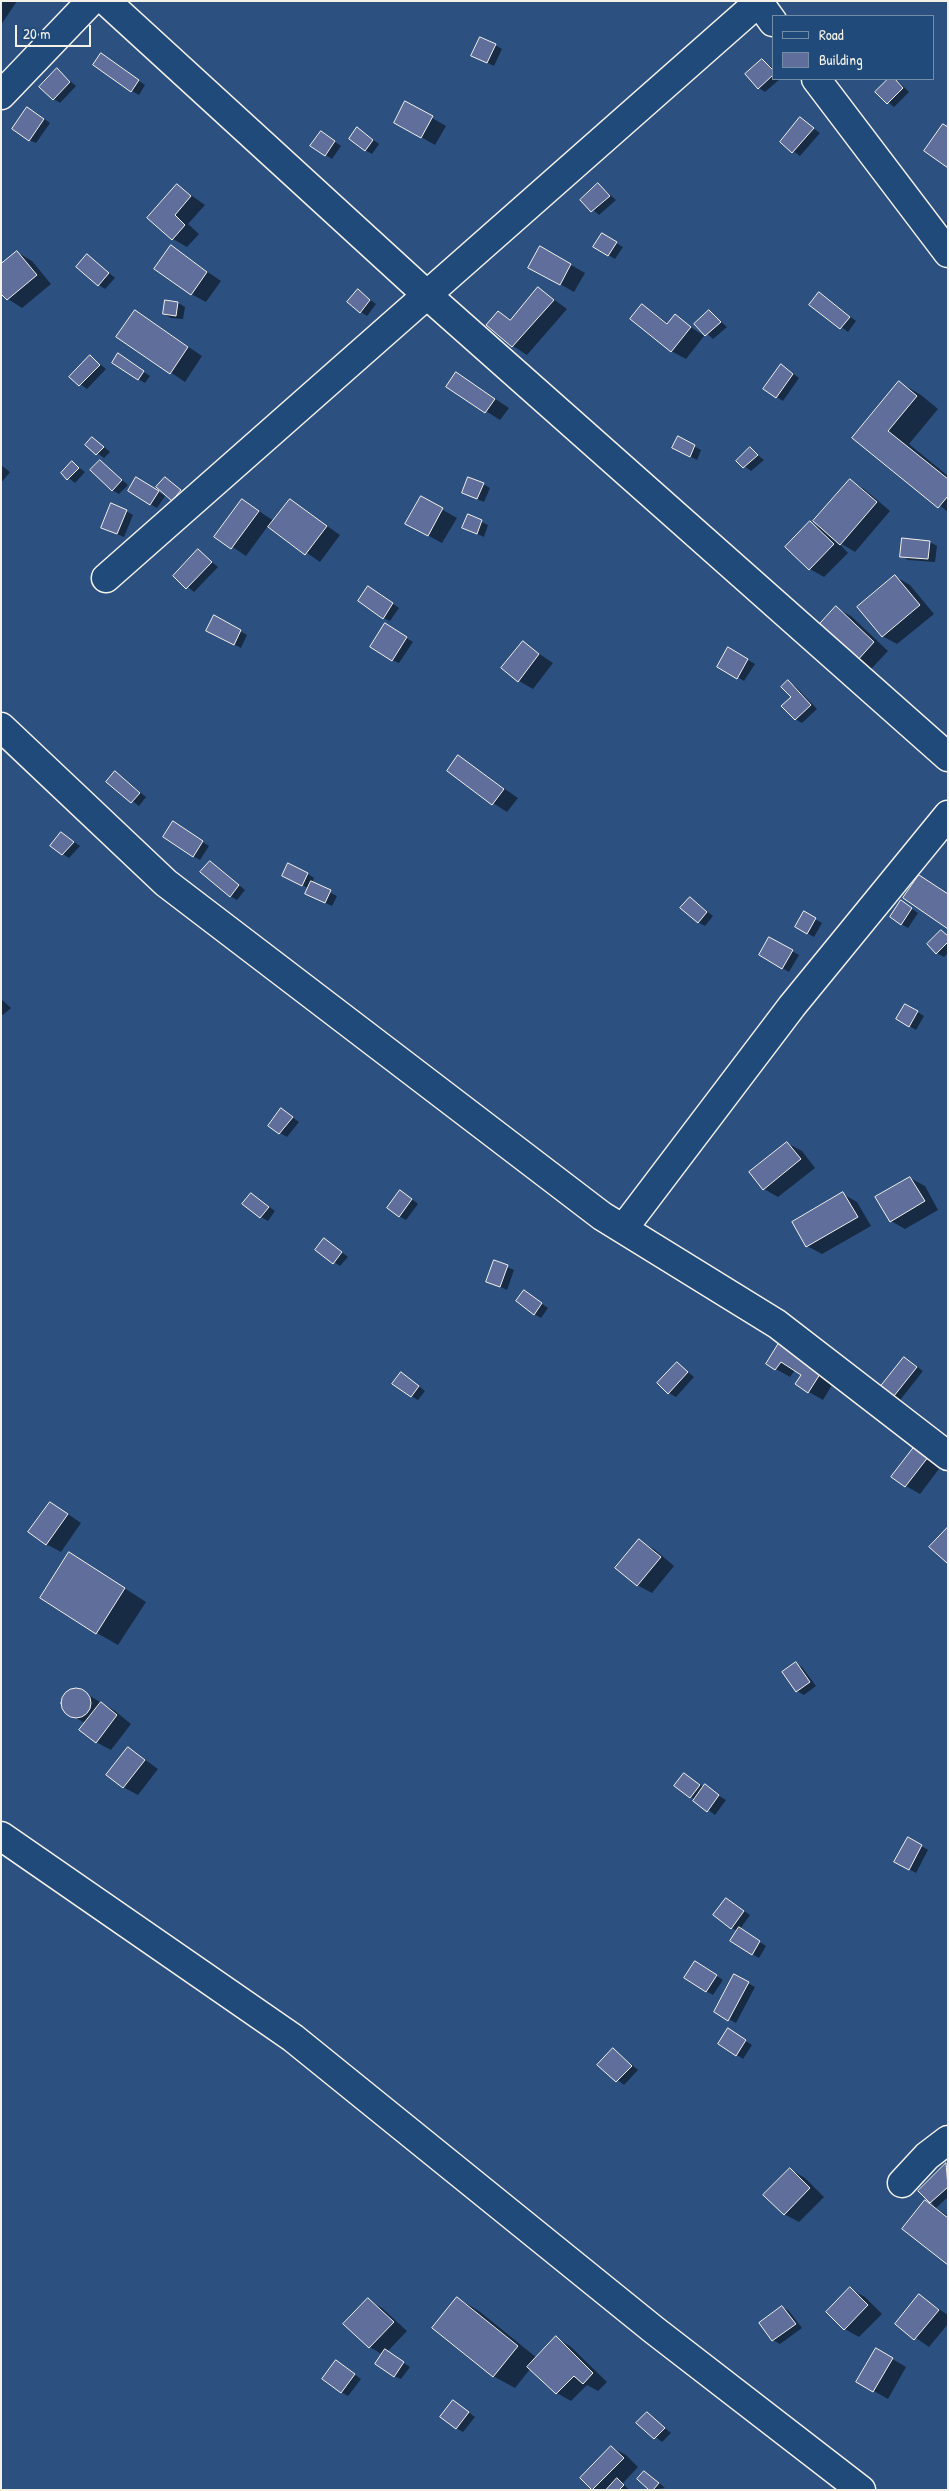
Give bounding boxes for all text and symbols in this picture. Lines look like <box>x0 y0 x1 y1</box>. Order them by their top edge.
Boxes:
scale bar <box>18 15 94 47</box>
legend <box>772 15 934 80</box>
text: 20 m <box>23 23 50 44</box>
text: Road <box>819 24 844 45</box>
text: Building <box>819 49 863 70</box>

